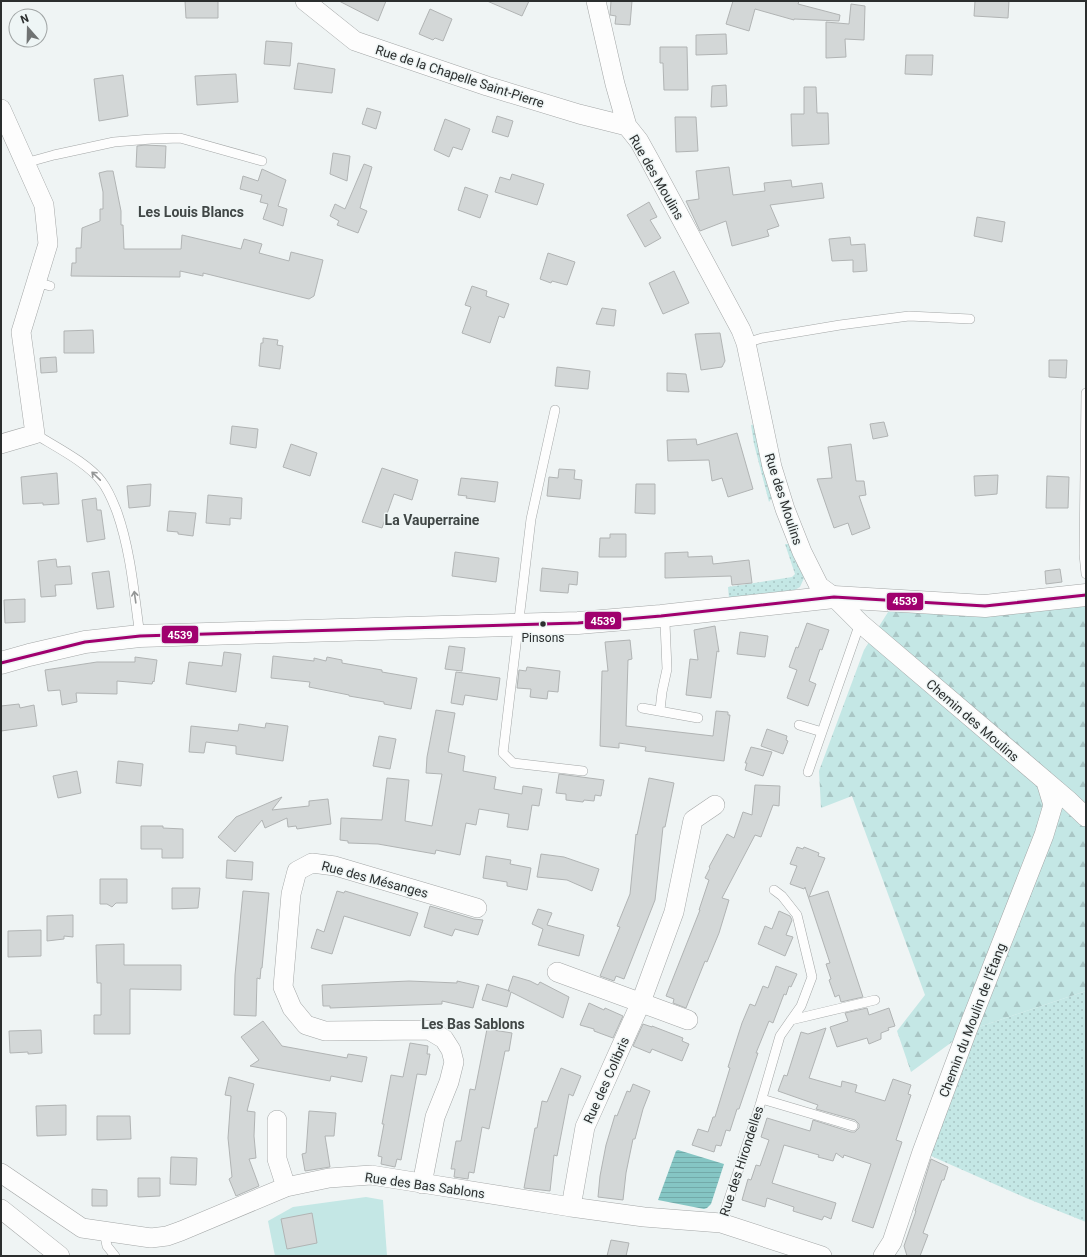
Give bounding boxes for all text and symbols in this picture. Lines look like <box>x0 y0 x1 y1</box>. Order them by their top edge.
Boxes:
north arrow <box>8 8 48 48</box>
text: N <box>19 12 31 27</box>
street label: Rue de la Chapelle Saint-Pierre <box>374 42 546 111</box>
street label: Rue des Moulins <box>626 132 687 223</box>
district label: Les Louis Blancs <box>138 204 244 220</box>
street label: Rue des Moulins <box>762 451 806 547</box>
one-way arrow <box>91 471 101 480</box>
district label: La Vauperraine <box>385 512 480 528</box>
one-way arrow <box>131 591 139 604</box>
line badge: 4539 <box>886 592 924 611</box>
text: 4539 <box>892 595 918 608</box>
line badge: 4539 <box>584 611 622 630</box>
text: 4539 <box>590 615 616 628</box>
marker: Pinsons <box>538 619 548 629</box>
line badge: 4539 <box>161 625 199 644</box>
text: 4539 <box>167 629 193 642</box>
place label: Pinsons <box>522 631 564 645</box>
street label: Chemin des Moulins <box>923 676 1022 765</box>
street label: Rue des Mésanges <box>320 858 430 901</box>
street label: Chemin du Moulin de l'Étang <box>936 941 1009 1099</box>
district label: Les Bas Sablons <box>421 1016 525 1032</box>
street label: Rue des Colibris <box>581 1034 632 1126</box>
street label: Rue des Hirondelles <box>717 1104 766 1218</box>
street label: Rue des Bas Sablons <box>364 1170 486 1201</box>

